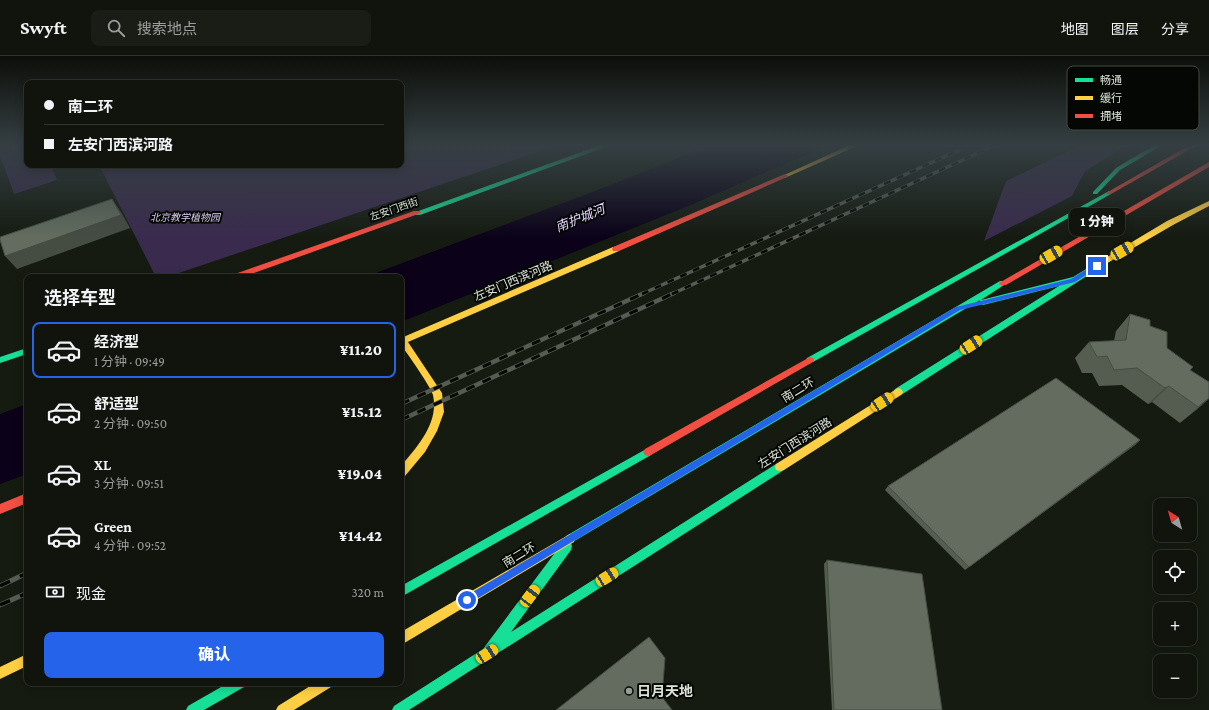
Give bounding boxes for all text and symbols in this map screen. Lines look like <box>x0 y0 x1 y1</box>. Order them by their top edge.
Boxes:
search box <box>91 10 371 46</box>
text: Swyft <box>20 17 67 38</box>
icon: search <box>105 17 127 39</box>
text: 搜索地点 <box>137 21 197 37</box>
text: 地图 <box>1061 21 1089 37</box>
text: 图层 <box>1111 21 1139 37</box>
text: 分享 <box>1161 21 1189 37</box>
legend <box>1067 66 1199 130</box>
text: 畅通 <box>1100 74 1122 86</box>
text: 缓行 <box>1100 92 1122 104</box>
text: 南二环 <box>68 99 113 115</box>
text: 拥堵 <box>1100 110 1122 122</box>
text: 左安门西滨河路 <box>68 137 173 153</box>
street label: 左安门西街 <box>369 196 419 222</box>
water label: 南护城河 <box>553 200 610 235</box>
callout: 1 分钟 <box>1069 208 1125 236</box>
park label: 北京教学植物园 <box>150 212 222 223</box>
text: 1 分钟 <box>1080 214 1114 229</box>
car <box>1109 240 1135 262</box>
car <box>1038 244 1064 266</box>
route end <box>1088 257 1106 275</box>
street label: 左安门西滨河路 <box>472 258 554 304</box>
text: 选择车型 <box>44 288 116 308</box>
icon: car <box>46 332 82 368</box>
car <box>958 333 984 357</box>
text: 经济型 <box>94 334 139 350</box>
text: ¥11.20 <box>340 342 382 358</box>
text: 1 分钟 · 09:49 <box>94 354 165 369</box>
street label: 南二环 <box>779 375 817 405</box>
car <box>869 390 895 414</box>
icon: car <box>46 394 82 430</box>
text: 舒适型 <box>94 396 139 412</box>
text: ¥15.12 <box>342 404 382 420</box>
street label: 左安门西滨河路 <box>756 415 834 471</box>
text: 2 分钟 · 09:50 <box>94 416 167 431</box>
icon: car <box>46 456 82 492</box>
text: XL <box>94 457 111 473</box>
text: ¥19.04 <box>338 466 382 482</box>
text: 3 分钟 · 09:51 <box>94 476 164 491</box>
north arrow <box>1153 498 1197 542</box>
map controls <box>1153 498 1197 698</box>
icon: car <box>46 518 82 554</box>
text: Green <box>94 519 132 535</box>
text: ¥14.42 <box>339 528 382 544</box>
text: 4 分钟 · 09:52 <box>94 538 166 553</box>
street label: 南二环 <box>500 540 538 570</box>
button: locate <box>1153 550 1197 594</box>
car <box>594 566 620 588</box>
icon: cash <box>44 581 66 603</box>
car <box>518 583 542 609</box>
text: 320 m <box>351 585 384 600</box>
text: 现金 <box>76 586 106 602</box>
route start <box>458 591 476 609</box>
button: + <box>1153 602 1197 646</box>
button: 确认 <box>44 632 384 678</box>
car <box>474 642 500 666</box>
button: − <box>1153 654 1197 698</box>
place label: 日月天地 <box>637 683 693 699</box>
marker: 日月天地 <box>624 686 634 696</box>

